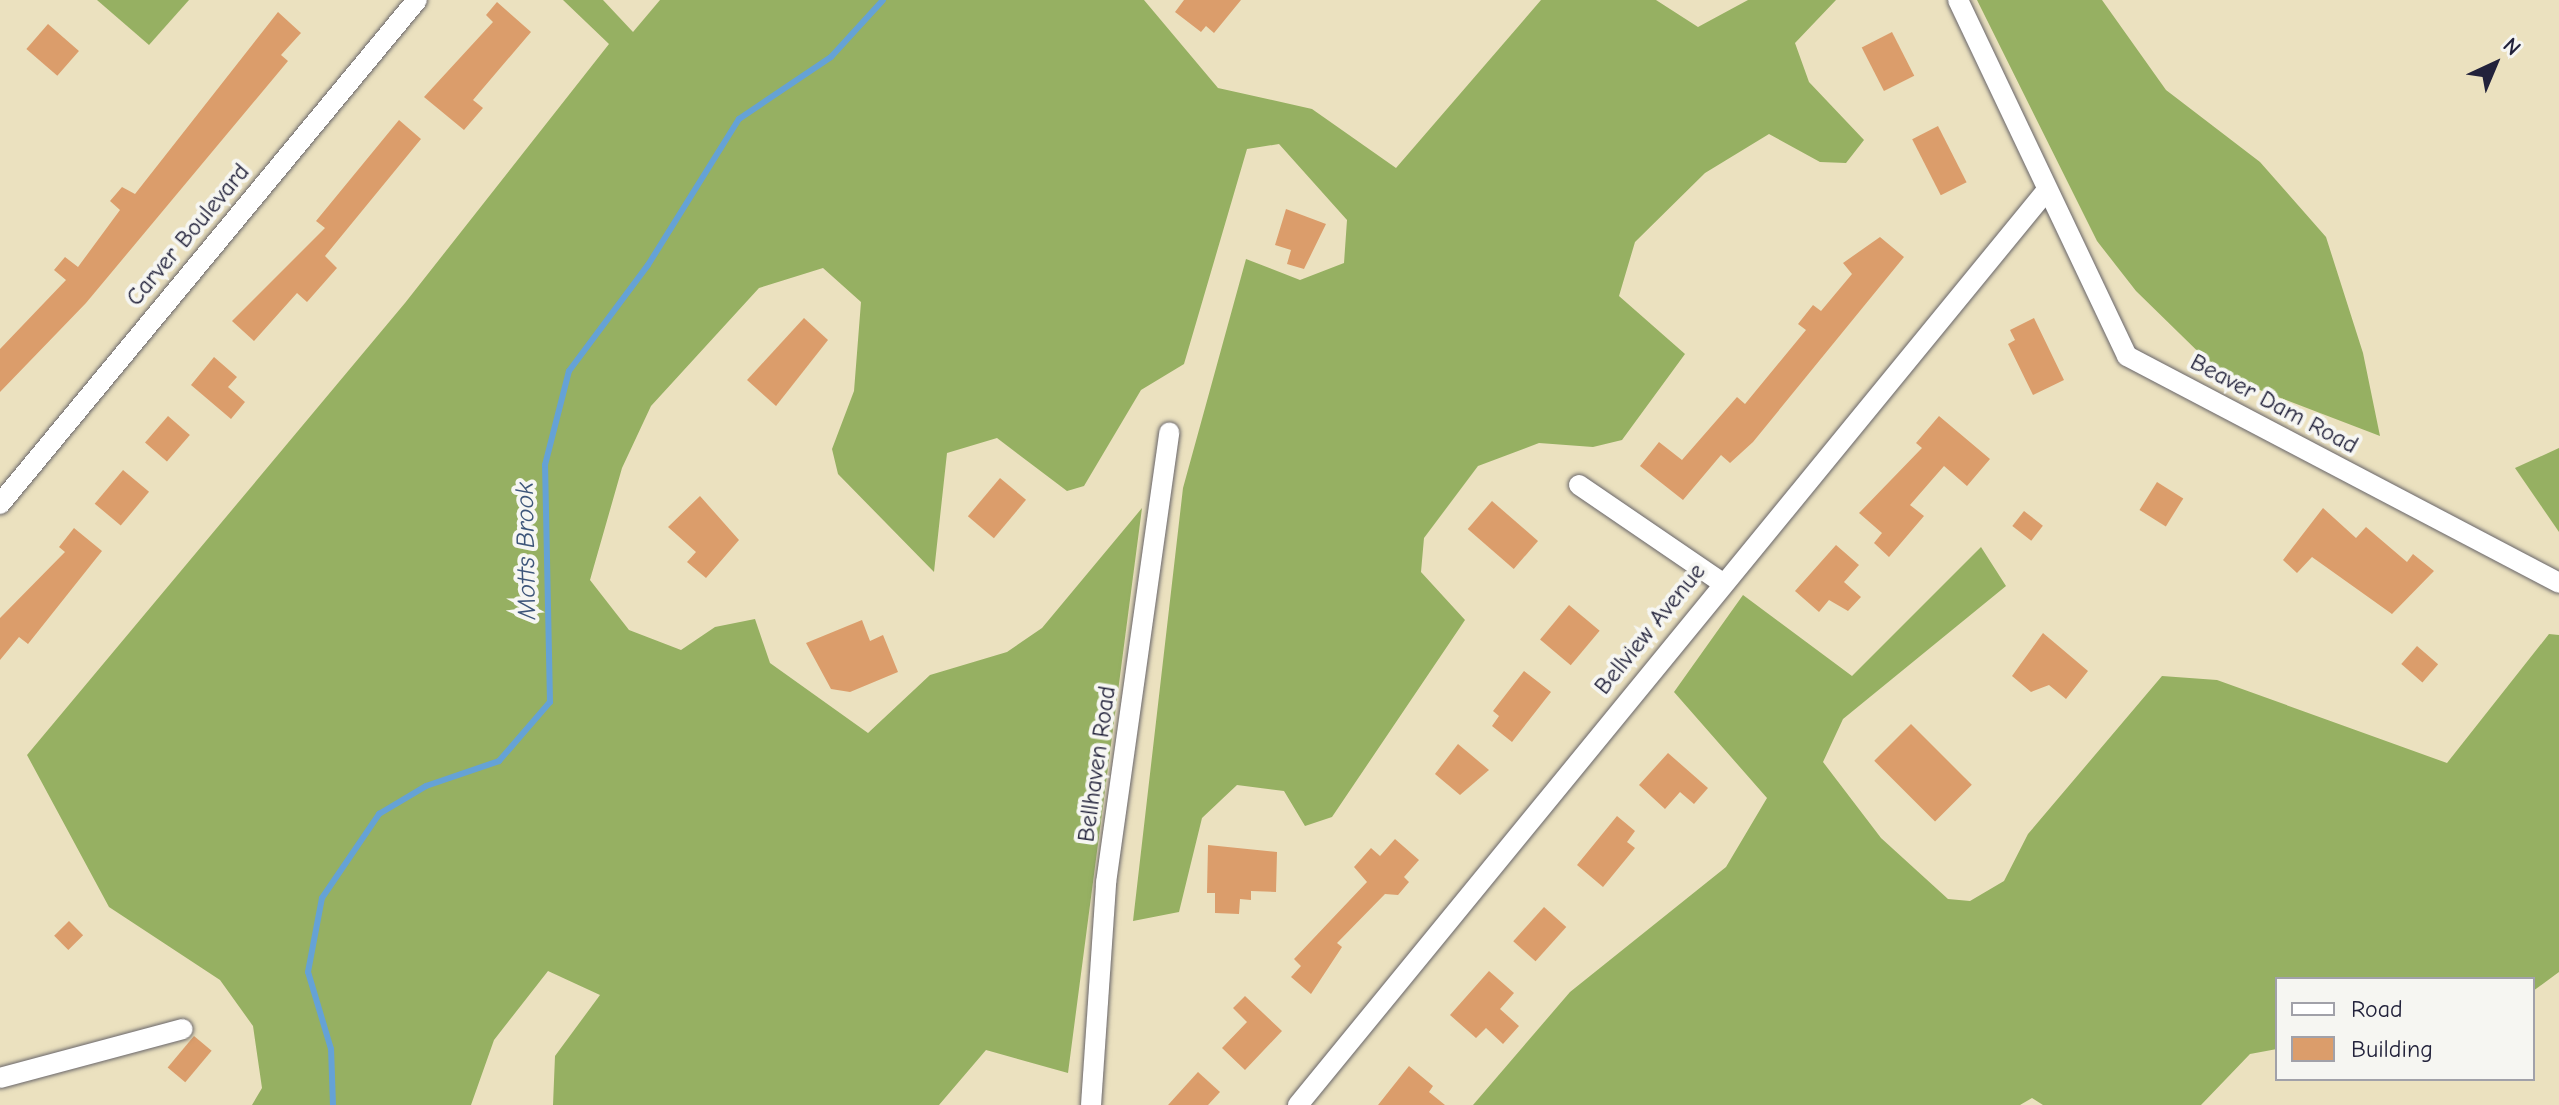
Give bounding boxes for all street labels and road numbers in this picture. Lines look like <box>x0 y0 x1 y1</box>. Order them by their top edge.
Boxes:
street label: Carver Boulevard <box>120 158 256 312</box>
street label: Beaver Dam Road <box>2185 348 2363 460</box>
street label: Bellview Avenue <box>1588 558 1712 700</box>
street label: Bellhaven Road <box>1072 684 1122 844</box>

